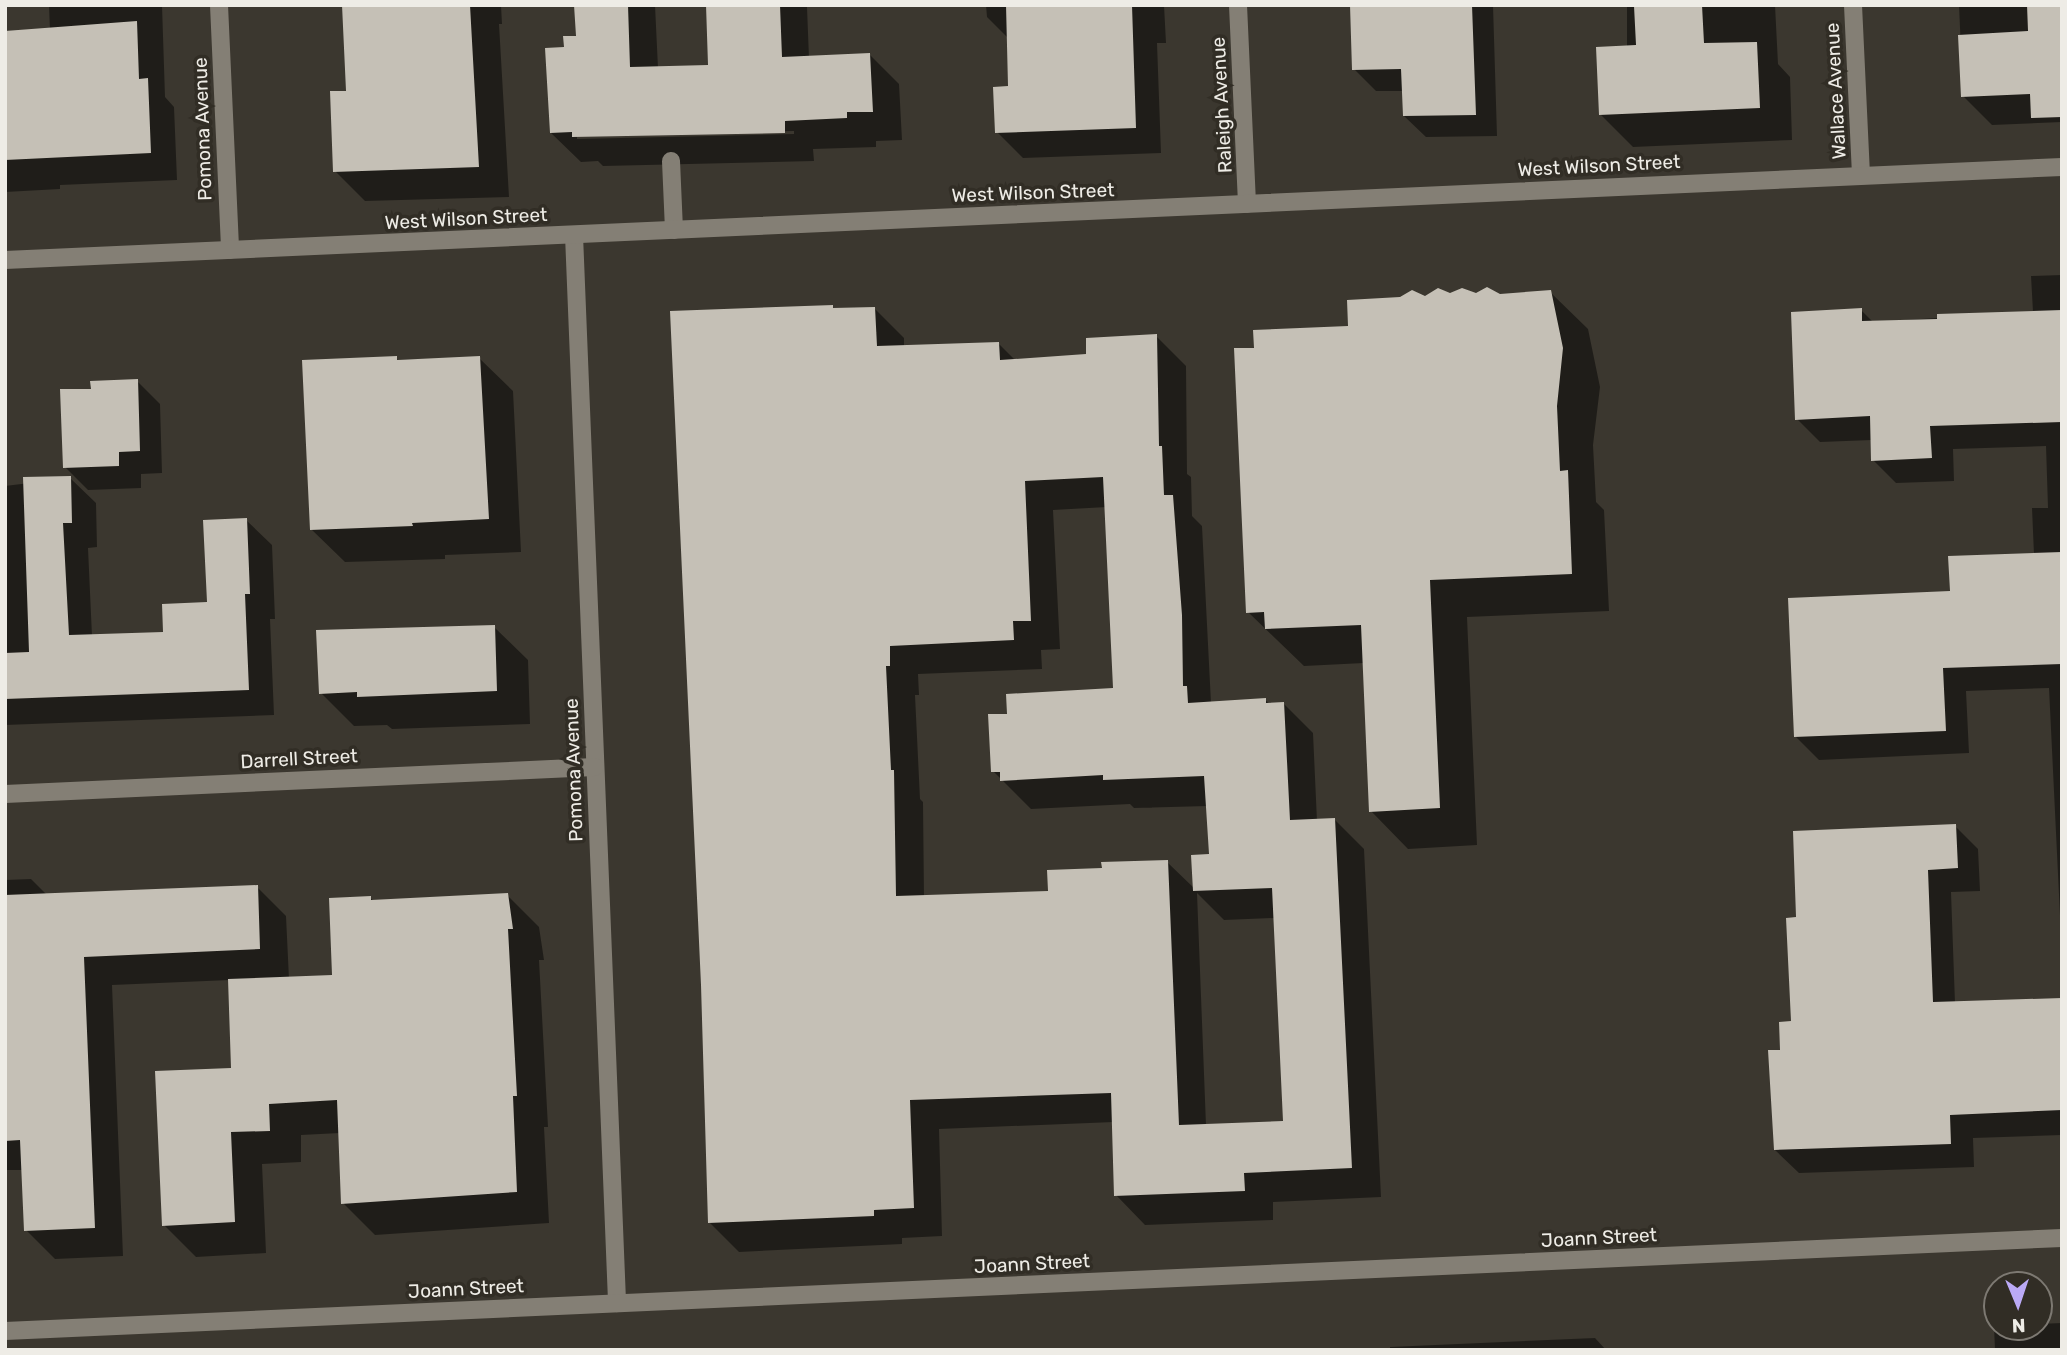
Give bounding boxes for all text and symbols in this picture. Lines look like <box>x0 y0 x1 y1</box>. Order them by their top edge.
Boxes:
street label: Wallace Avenue <box>1821 22 1851 160</box>
street label: Raleigh Avenue <box>1207 36 1237 174</box>
street label: Pomona Avenue <box>189 57 217 201</box>
street label: West Wilson Street <box>1517 150 1681 182</box>
street label: West Wilson Street <box>951 179 1115 207</box>
street label: West Wilson Street <box>384 203 548 235</box>
street label: Pomona Avenue <box>560 698 588 842</box>
street label: Darrell Street <box>240 745 358 773</box>
street label: Joann Street <box>1540 1224 1658 1252</box>
street label: Joann Street <box>973 1250 1091 1278</box>
north arrow <box>1983 1271 2053 1341</box>
street label: Joann Street <box>407 1275 525 1303</box>
text: N <box>2011 1314 2026 1337</box>

